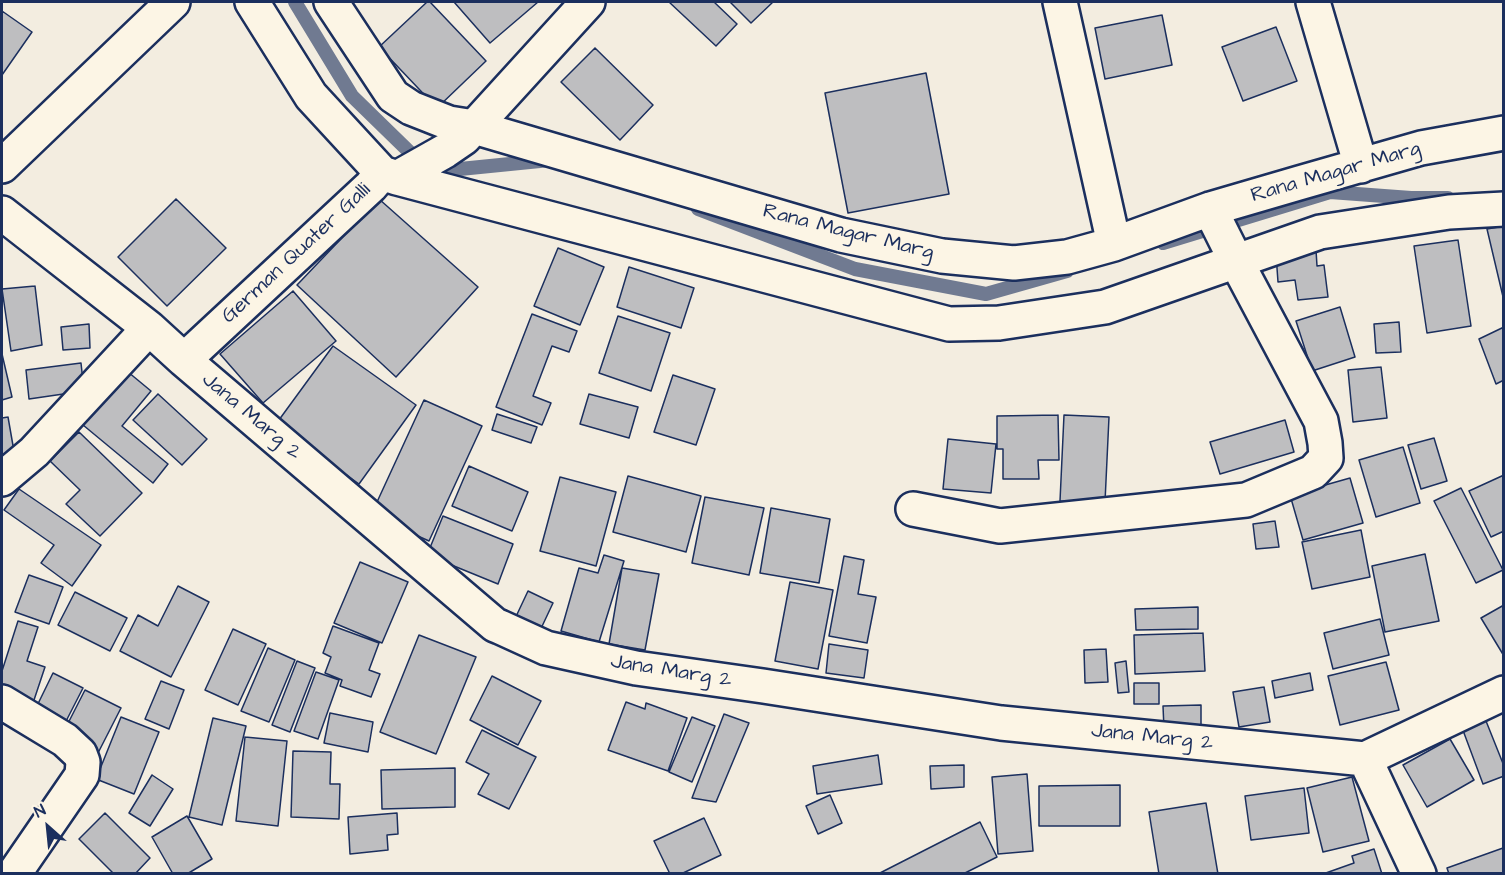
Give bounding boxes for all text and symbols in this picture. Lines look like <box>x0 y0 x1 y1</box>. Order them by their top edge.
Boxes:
street label: Rana Magar Marg <box>1248 137 1424 209</box>
street label: German Quater Galli <box>217 178 377 330</box>
street label: Rana Magar Marg <box>760 200 936 266</box>
street label: Jana Marg 2 <box>196 368 306 466</box>
street label: Jana Marg 2 <box>609 650 733 694</box>
street label: Jana Marg 2 <box>1090 719 1214 757</box>
north arrow <box>18 797 78 857</box>
text: N <box>30 799 49 823</box>

